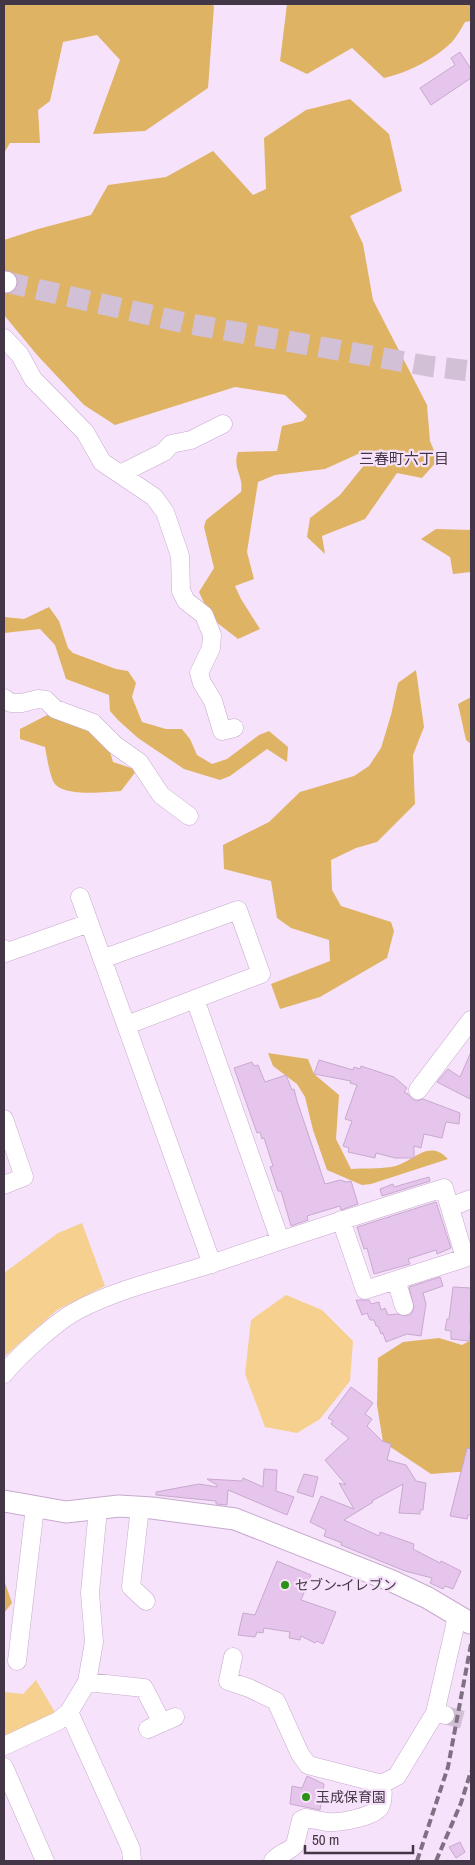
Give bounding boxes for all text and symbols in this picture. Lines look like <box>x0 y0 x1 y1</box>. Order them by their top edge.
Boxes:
district label: 三春町六丁目 <box>359 448 449 469</box>
place label: セブン-イレブン <box>295 1576 397 1594</box>
marker: セブン-イレブン <box>279 1579 291 1591</box>
place label: 玉成保育園 <box>316 1788 386 1806</box>
marker: 玉成保育園 <box>300 1791 312 1803</box>
scale bar <box>305 1822 412 1854</box>
text: 50 m <box>312 1829 339 1850</box>

